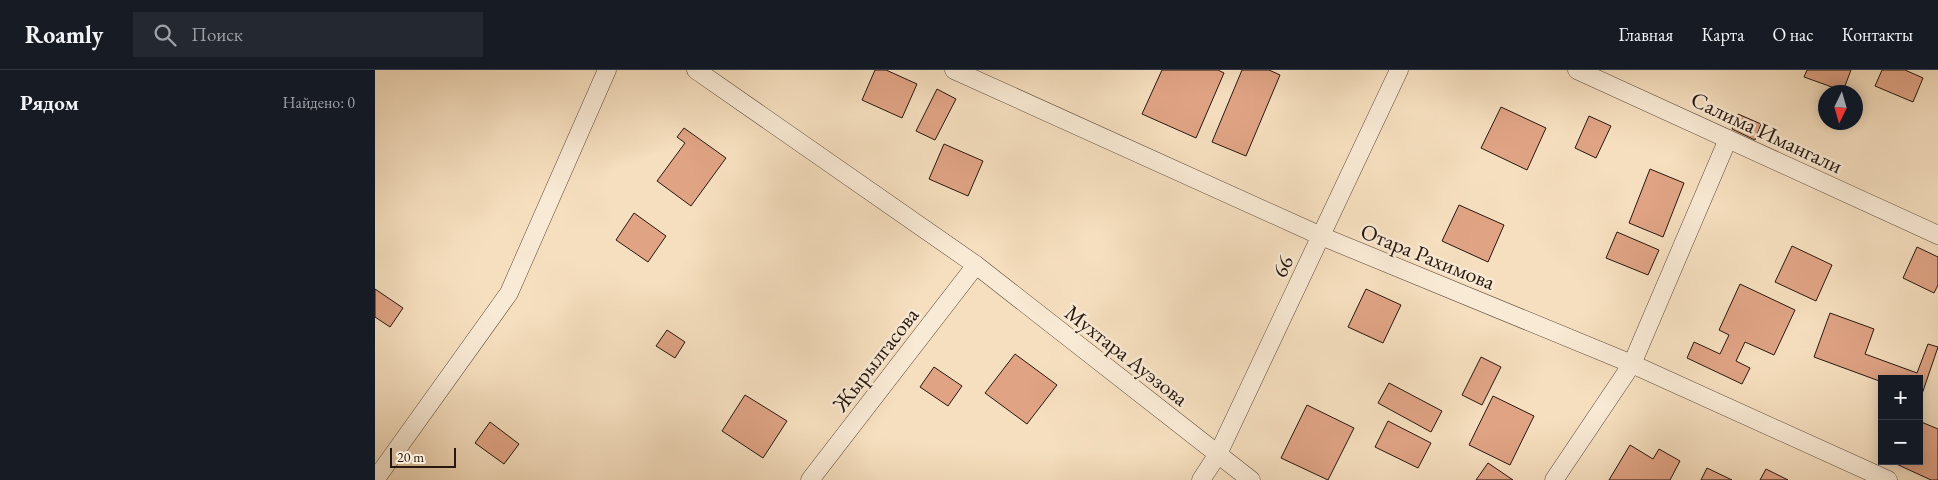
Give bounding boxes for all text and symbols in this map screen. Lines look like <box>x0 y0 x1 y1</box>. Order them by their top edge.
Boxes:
search box <box>133 12 483 57</box>
text: Roamly <box>25 19 103 50</box>
icon: search <box>151 21 179 49</box>
text: Поиск <box>191 22 243 47</box>
text: Главная <box>1619 23 1673 46</box>
text: Карта <box>1701 23 1744 46</box>
text: О нас <box>1772 23 1814 46</box>
text: Контакты <box>1842 23 1913 46</box>
street label: Салима Имангали <box>1686 85 1848 180</box>
north arrow <box>1818 85 1863 130</box>
text: Рядом <box>20 89 79 116</box>
text: Найдено: 0 <box>283 92 355 113</box>
street label: Отара Рахимова <box>1356 216 1499 297</box>
street label: 66 <box>1265 250 1300 282</box>
street label: Мухтара Ауэзова <box>1059 298 1195 413</box>
street label: Жырылгасова <box>825 301 925 418</box>
map controls <box>1878 375 1923 465</box>
button: + <box>1878 375 1923 420</box>
button: − <box>1878 420 1923 465</box>
scale bar <box>390 445 456 468</box>
text: 20 m <box>397 448 424 466</box>

